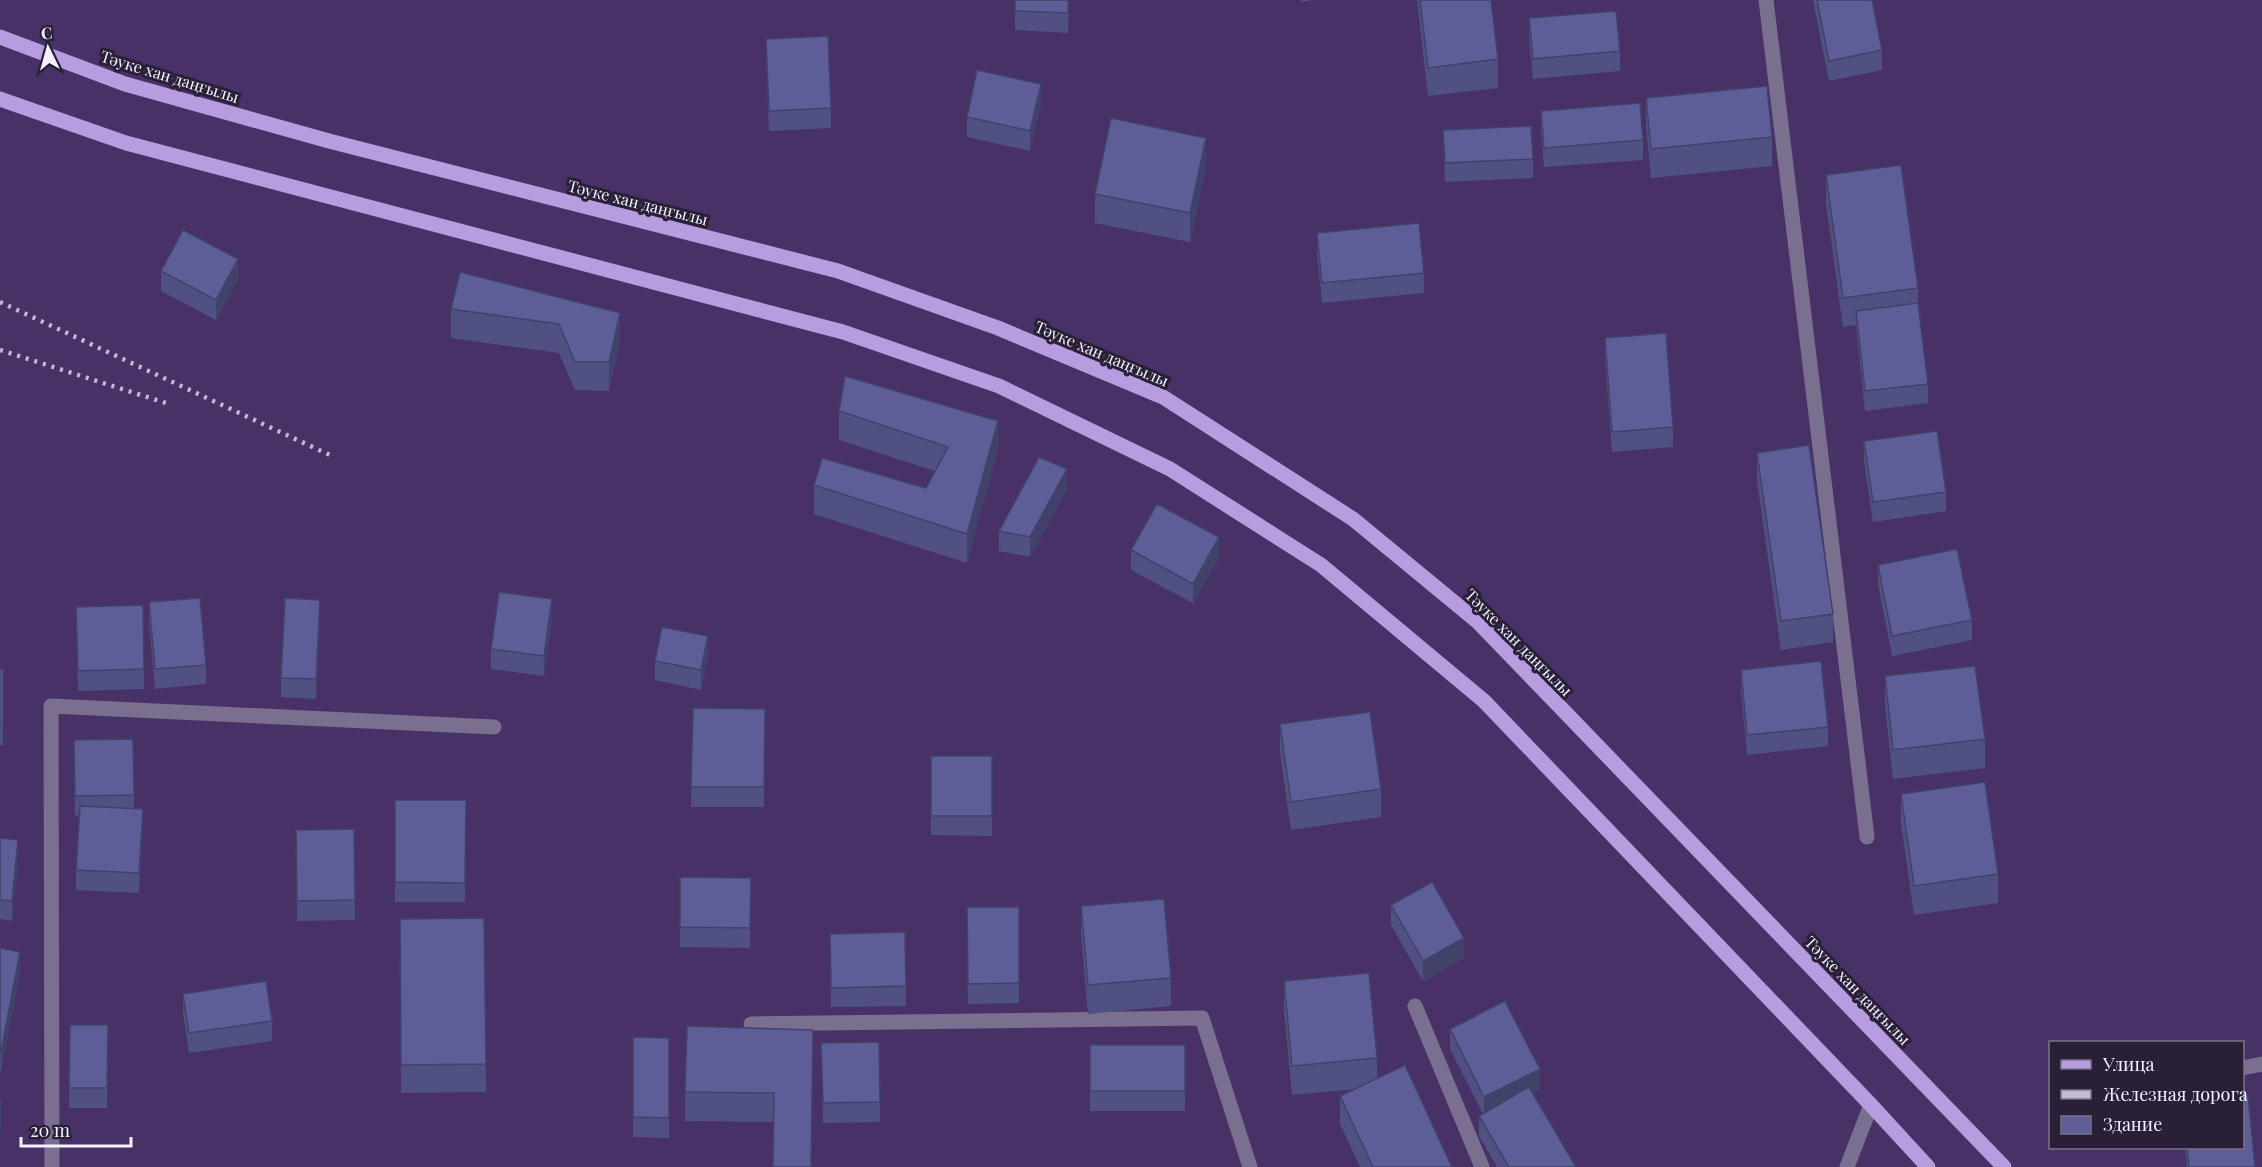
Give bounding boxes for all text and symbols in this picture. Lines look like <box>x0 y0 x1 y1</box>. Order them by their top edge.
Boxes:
north arrow <box>18 18 78 78</box>
text: С <box>40 22 53 44</box>
street label: Тәуке хан даңғылы <box>98 45 242 107</box>
street label: Тәуке хан даңғылы <box>566 174 710 230</box>
street label: Тәуке хан даңғылы <box>1032 315 1172 391</box>
street label: Тәуке хан даңғылы <box>1461 584 1577 700</box>
street label: Тәуке хан даңғылы <box>1801 931 1915 1049</box>
legend <box>2049 1041 2244 1149</box>
text: Улица <box>2102 1052 2154 1076</box>
text: Железная дорога <box>2103 1082 2248 1106</box>
scale bar <box>21 1110 130 1148</box>
text: Здание <box>2103 1112 2162 1136</box>
text: 20 m <box>30 1118 70 1142</box>

